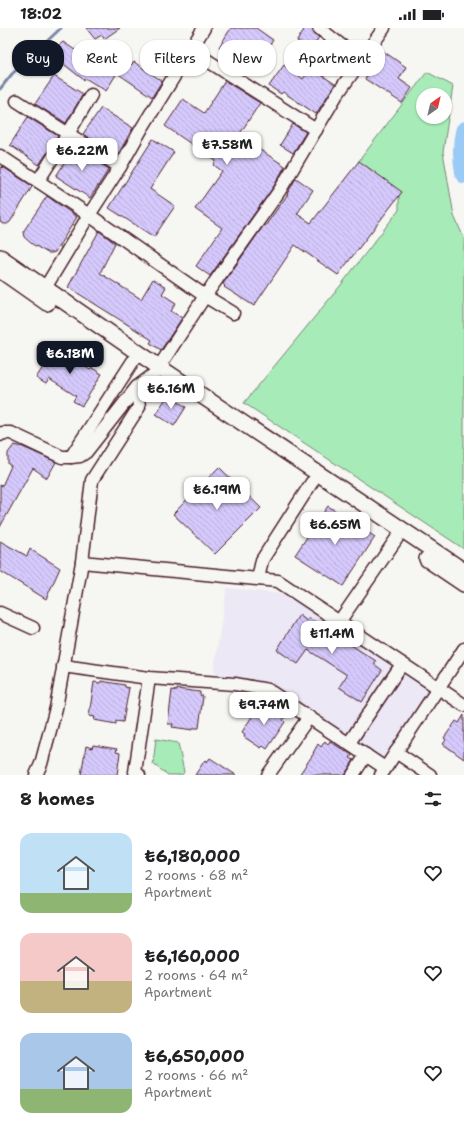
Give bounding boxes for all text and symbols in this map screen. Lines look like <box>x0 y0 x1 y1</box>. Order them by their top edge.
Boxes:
text: 18:02 <box>20 4 62 24</box>
chip: Buy <box>12 40 64 76</box>
chip: Rent <box>72 40 132 76</box>
chip: Filters <box>140 40 210 76</box>
chip: New <box>218 40 276 76</box>
chip: Apartment <box>284 40 385 76</box>
north arrow <box>416 88 452 124</box>
map controls <box>416 88 452 124</box>
pin: ₺7.58M <box>194 132 260 166</box>
text: ₺7.58M <box>201 136 253 153</box>
pin: ₺6.22M <box>49 138 115 172</box>
text: ₺6.22M <box>56 142 108 159</box>
pin: ₺6.18M <box>37 341 103 375</box>
text: ₺6.18M <box>46 345 94 362</box>
pin: ₺6.16M <box>138 376 204 410</box>
text: ₺6.16M <box>147 380 195 397</box>
pin: ₺6.19M <box>184 477 250 511</box>
text: ₺6.19M <box>193 481 241 498</box>
pin: ₺6.65M <box>302 512 368 546</box>
text: ₺6.65M <box>309 516 361 533</box>
pin: ₺11.4M <box>299 621 365 655</box>
text: ₺11.4M <box>310 625 354 642</box>
pin: ₺9.74M <box>231 692 297 726</box>
text: ₺9.74M <box>238 696 290 713</box>
text: 8 homes <box>20 788 95 810</box>
icon: filters <box>422 788 444 810</box>
text: ₺6,180,000 <box>144 845 240 867</box>
icon: home <box>52 849 100 897</box>
icon: heart <box>422 862 444 884</box>
text: 2 rooms · 68 m² <box>144 867 248 884</box>
text: Apartment <box>144 884 212 901</box>
text: ₺6,160,000 <box>144 945 240 967</box>
icon: home <box>52 949 100 997</box>
icon: heart <box>422 962 444 984</box>
text: 2 rooms · 64 m² <box>144 967 248 984</box>
text: Apartment <box>144 984 212 1001</box>
text: ₺6,650,000 <box>144 1045 245 1067</box>
icon: home <box>52 1049 100 1097</box>
icon: heart <box>422 1062 444 1084</box>
text: 2 rooms · 66 m² <box>144 1067 248 1084</box>
text: Apartment <box>144 1084 212 1101</box>

